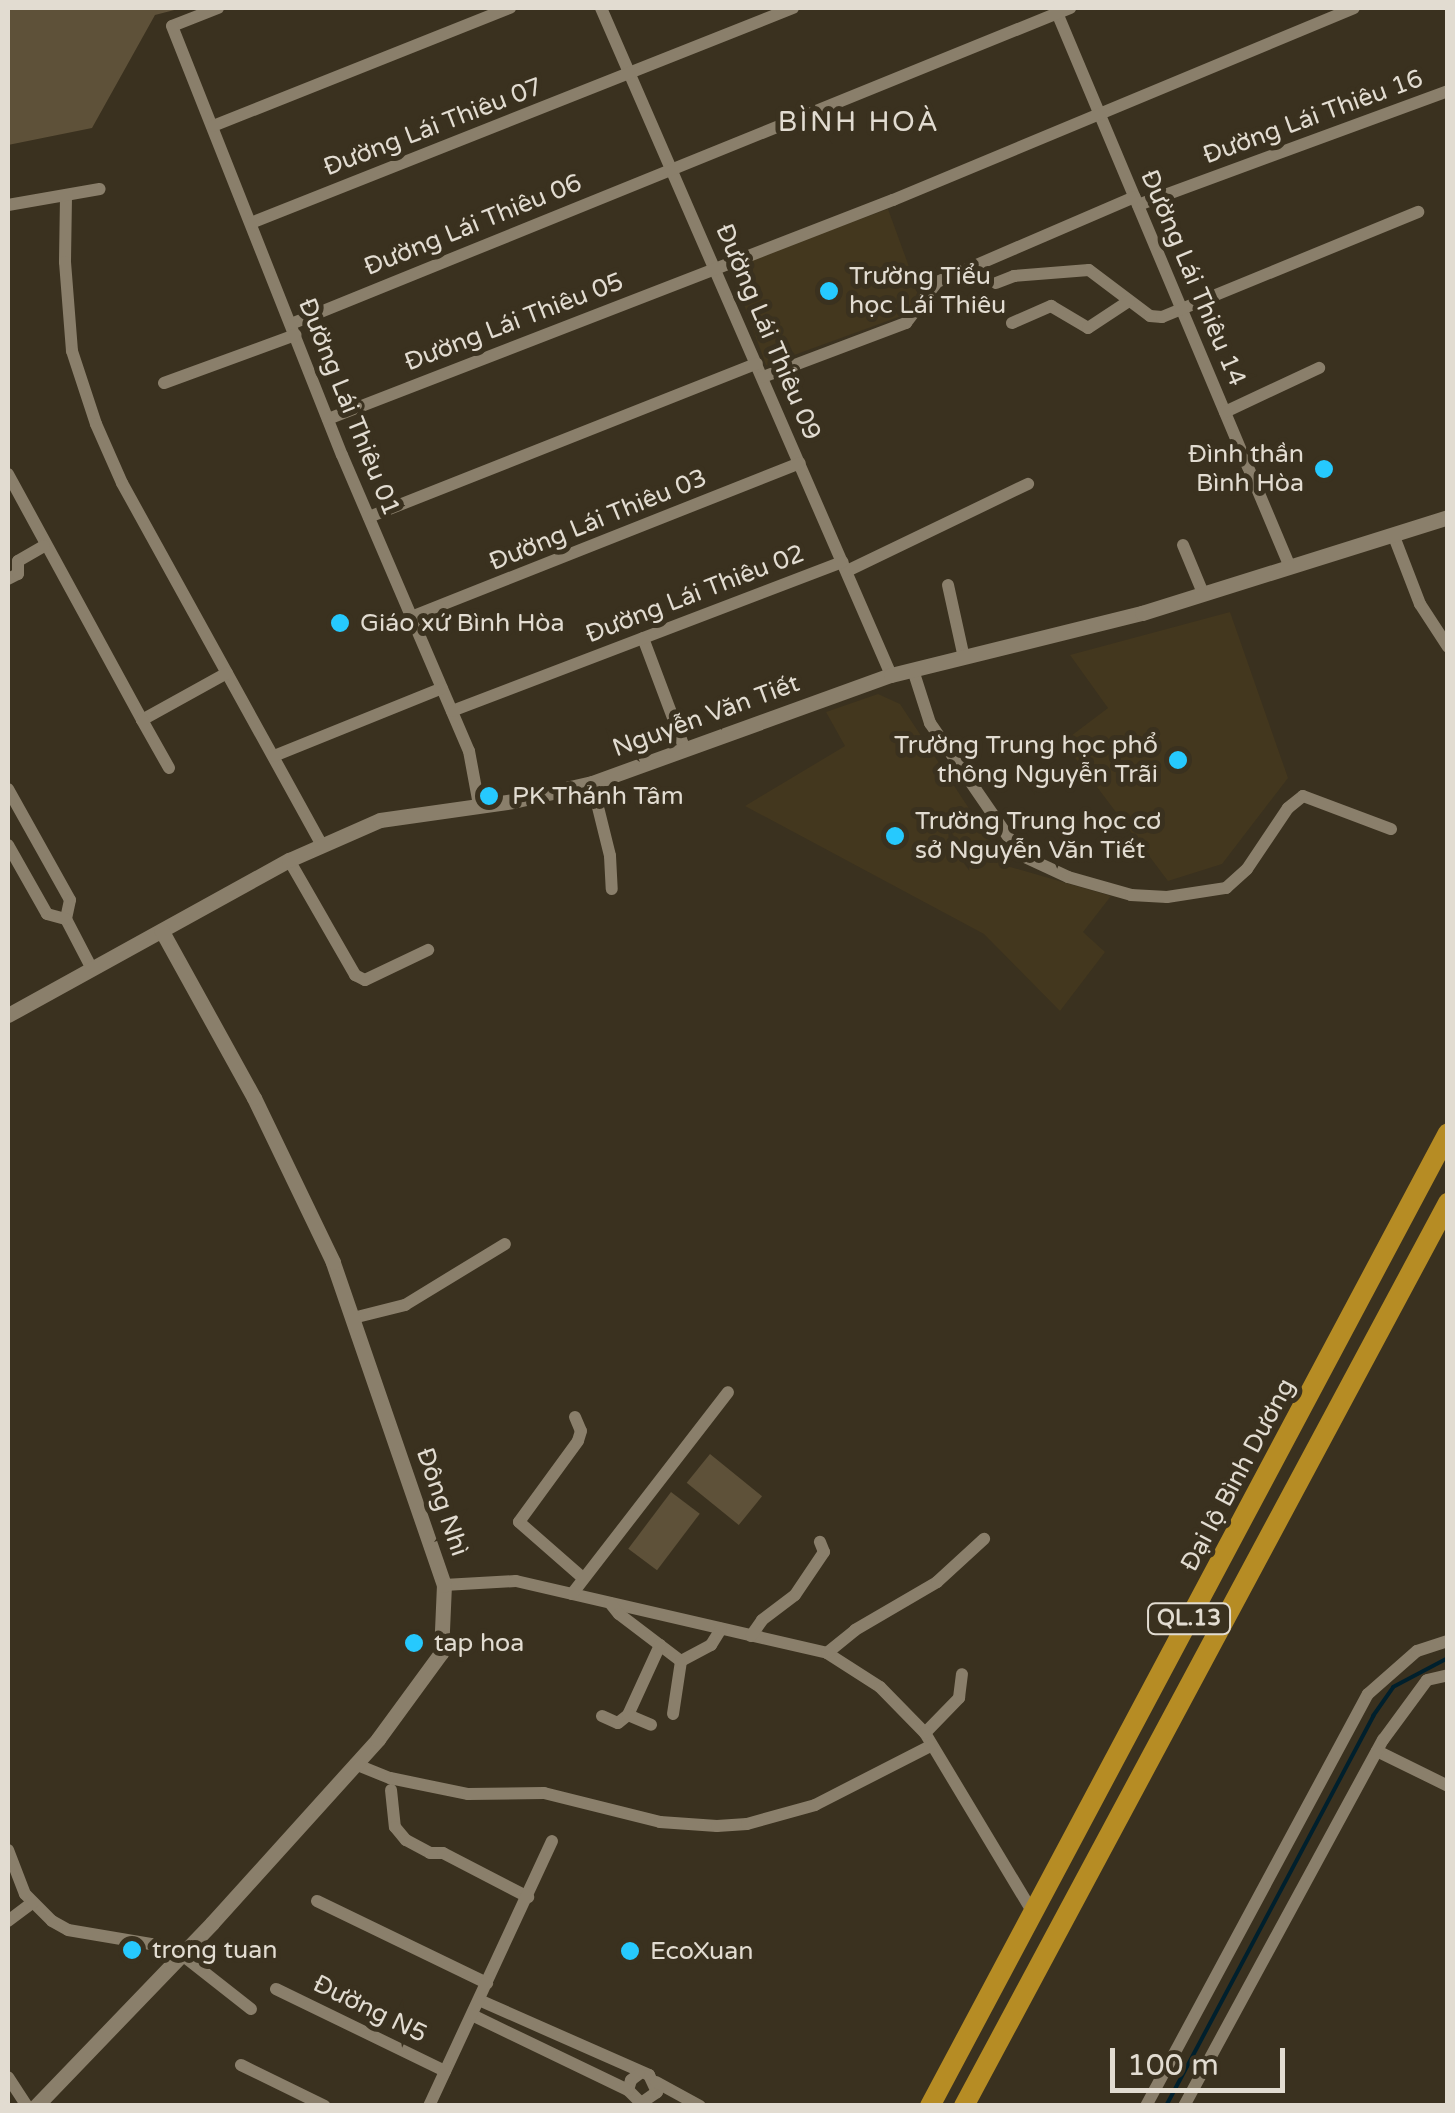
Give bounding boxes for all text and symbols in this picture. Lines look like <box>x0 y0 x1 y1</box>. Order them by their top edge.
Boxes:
street label: Đường Lái Thiêu 16 <box>1199 63 1427 171</box>
street label: Đường Lái Thiêu 07 <box>319 71 547 183</box>
district label: BÌNH HOÀ <box>778 105 940 139</box>
street label: Đường Lái Thiêu 14 <box>1134 165 1252 391</box>
street label: Đường Lái Thiêu 06 <box>360 168 586 282</box>
street label: Đường Lái Thiêu 09 <box>709 219 827 445</box>
place label: Trường Tiểu học Lái Thiêu <box>849 262 1006 321</box>
street label: Đường Lái Thiêu 05 <box>400 266 628 378</box>
marker: Trường Tiểu học Lái Thiêu <box>818 280 840 302</box>
street label: Đường Lái Thiêu 01 <box>292 294 406 520</box>
place label: Đình thần Bình Hòa <box>1188 440 1304 499</box>
marker: Đình thần Bình Hòa <box>1313 458 1335 480</box>
street label: Đường Lái Thiêu 03 <box>485 463 711 577</box>
street label: Đường Lái Thiêu 02 <box>581 538 809 650</box>
place label: Giáo xứ Bình Hòa <box>360 608 564 638</box>
marker: Giáo xứ Bình Hòa <box>329 612 351 634</box>
street label: Nguyễn Văn Tiết <box>609 668 803 764</box>
place label: Trường Trung học phổ thông Nguyễn Trãi <box>894 731 1158 790</box>
marker: Trường Trung học phổ thông Nguyễn Trãi <box>1167 749 1189 771</box>
place label: PK Thánh Tâm <box>512 781 684 811</box>
marker: PK Thánh Tâm <box>476 783 502 809</box>
place label: Trường Trung học cơ sở Nguyễn Văn Tiết <box>915 807 1161 866</box>
marker: Trường Trung học cơ sở Nguyễn Văn Tiết <box>884 825 906 847</box>
street label: Đại lộ Bình Dương <box>1175 1374 1301 1576</box>
street label: Đông Nhì <box>410 1444 474 1560</box>
road number: QL.13 <box>1146 1602 1232 1636</box>
place label: tap hoa <box>434 1628 524 1658</box>
marker: tap hoa <box>403 1632 425 1654</box>
place label: trong tuan <box>152 1935 277 1965</box>
place label: EcoXuan <box>650 1936 753 1966</box>
marker: trong tuan <box>121 1939 143 1961</box>
marker: EcoXuan <box>619 1940 641 1962</box>
street label: Đường N5 <box>308 1969 432 2049</box>
scale bar <box>1115 2028 1290 2090</box>
text: 100 m <box>1127 2047 1219 2084</box>

